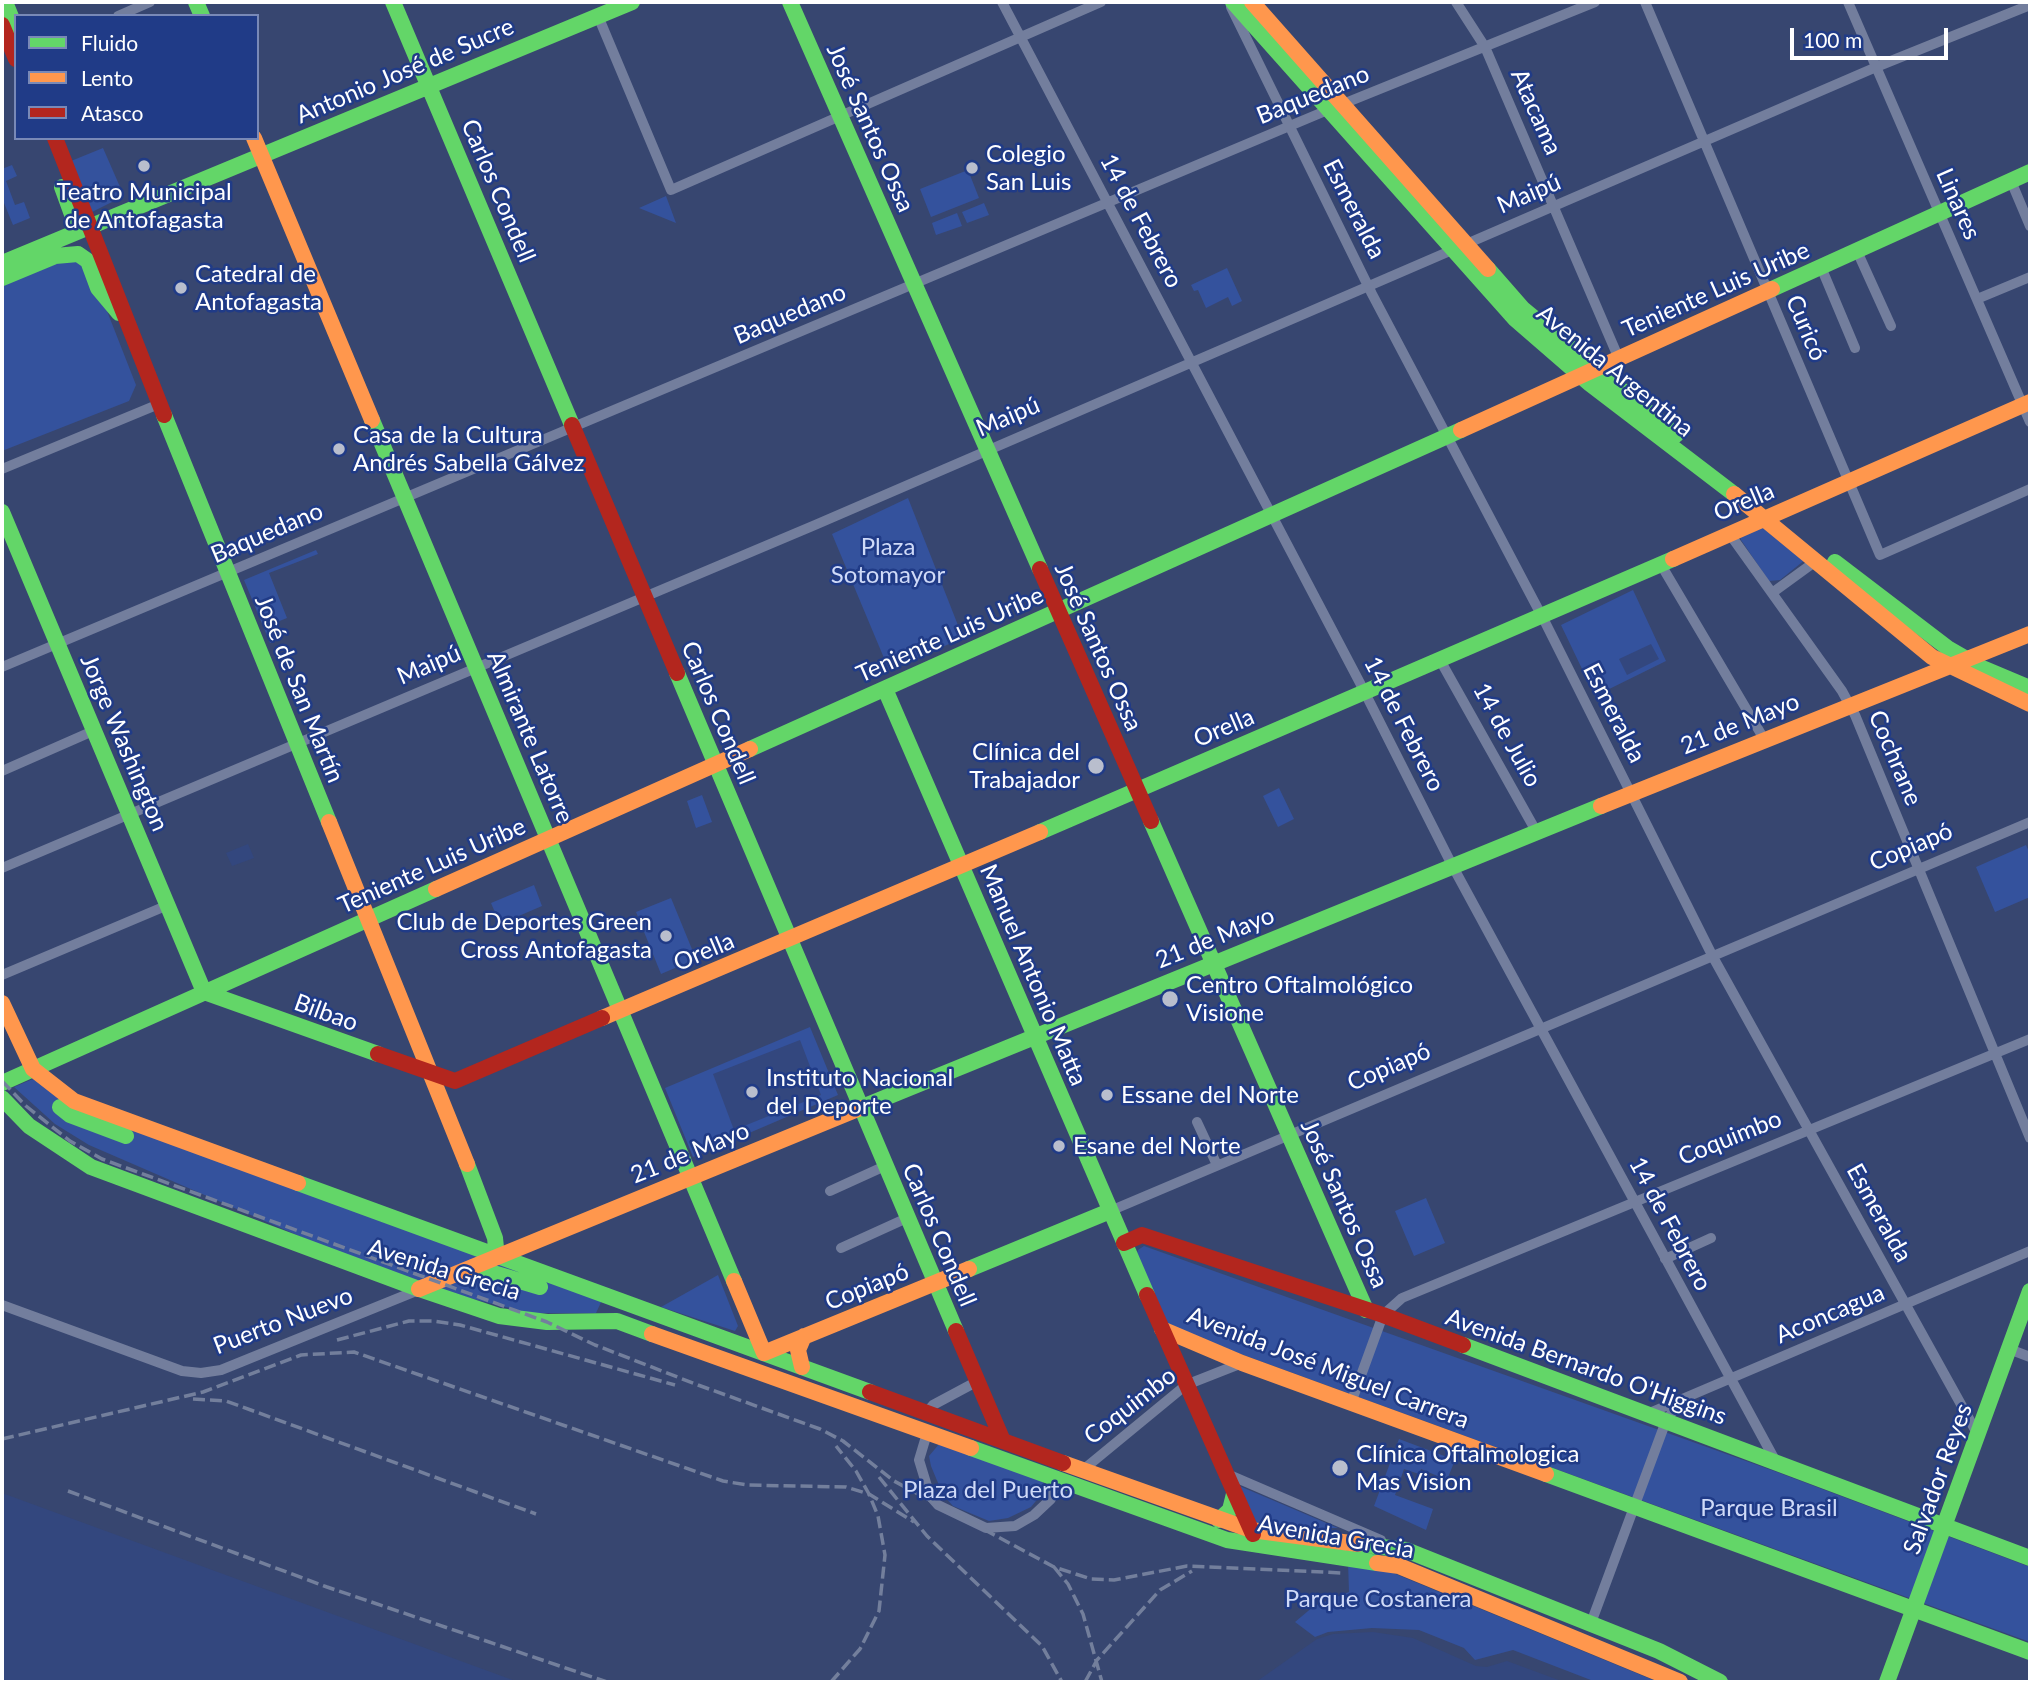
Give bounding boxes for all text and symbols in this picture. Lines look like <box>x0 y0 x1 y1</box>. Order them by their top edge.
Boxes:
street label: Antonio José de Sucre <box>292 12 518 130</box>
legend <box>14 14 259 140</box>
scale bar <box>1794 14 1952 58</box>
text: 100 m <box>1803 27 1862 52</box>
text: Fluido <box>81 30 138 55</box>
street label: José Santos Ossa <box>820 39 920 217</box>
street label: Baquedano <box>1252 59 1374 131</box>
text: Lento <box>81 65 133 90</box>
street label: Atacama <box>1504 65 1568 159</box>
text: Atasco <box>81 100 143 125</box>
street label: Carlos Condell <box>455 115 541 267</box>
place label: Colegio San Luis <box>986 140 1071 196</box>
street label: 14 de Febrero <box>1094 149 1188 293</box>
street label: Esmeralda <box>1317 154 1391 264</box>
marker: Teatro Municipal de Antofagasta <box>136 158 152 174</box>
marker: Colegio San Luis <box>964 160 980 176</box>
street label: Linares <box>1930 164 1986 244</box>
street label: Maipú <box>1493 168 1565 220</box>
place label: Teatro Municipal de Antofagasta <box>56 178 232 234</box>
street label: Teniente Luis Uribe <box>1618 236 1814 344</box>
place label: Catedral de Antofagasta <box>195 260 322 316</box>
street label: Baquedano <box>730 277 850 351</box>
marker: Catedral de Antofagasta <box>173 280 189 296</box>
street label: Curicó <box>1779 291 1833 365</box>
street label: Avenida Argentina <box>1531 299 1699 443</box>
street label: Maipú <box>972 391 1044 443</box>
place label: Casa de la Cultura Andrés Sabella Gálvez <box>353 421 584 477</box>
marker: Casa de la Cultura Andrés Sabella Gálvez <box>331 441 347 457</box>
street label: Orella <box>1709 476 1779 528</box>
street label: Baquedano <box>207 496 327 570</box>
park label: Plaza Sotomayor <box>831 533 945 589</box>
street label: José Santos Ossa <box>1048 558 1148 736</box>
street label: Teniente Luis Uribe <box>852 581 1048 689</box>
street label: José de San Martín <box>248 591 350 787</box>
street label: Carlos Condell <box>675 637 761 789</box>
street label: Maipú <box>393 639 465 691</box>
street label: Almirante Latorre <box>481 647 579 827</box>
street label: Jorge Washington <box>74 650 174 836</box>
street label: 14 de Febrero <box>1358 652 1450 796</box>
street label: Esmeralda <box>1577 658 1651 768</box>
street label: 14 de Julio <box>1467 678 1547 792</box>
street label: 21 de Mayo <box>1676 687 1804 761</box>
street label: Orella <box>1189 702 1259 754</box>
street label: Cochrane <box>1862 706 1928 810</box>
place label: Clínica del Trabajador <box>969 738 1080 794</box>
marker: Clínica del Trabajador <box>1086 756 1106 776</box>
street label: Teniente Luis Uribe <box>334 812 530 920</box>
street label: Copiapó <box>1865 817 1957 877</box>
street label: Manuel Antonio Matta <box>973 860 1093 1090</box>
street label: 21 de Mayo <box>1151 901 1279 975</box>
place label: Club de Deportes Green Cross Antofagasta <box>396 908 652 964</box>
street label: Orella <box>669 926 739 978</box>
marker: Club de Deportes Green Cross Antofagasta <box>658 928 674 944</box>
place label: Centro Oftalmológico Visione <box>1186 971 1413 1027</box>
street label: Bilbao <box>290 988 362 1038</box>
marker: Centro Oftalmológico Visione <box>1160 989 1180 1009</box>
street label: Copiapó <box>1343 1037 1435 1097</box>
place label: Instituto Nacional del Deporte <box>766 1064 953 1120</box>
place label: Essane del Norte <box>1121 1081 1299 1109</box>
marker: Instituto Nacional del Deporte <box>744 1084 760 1100</box>
marker: Essane del Norte <box>1099 1087 1115 1103</box>
street label: Coquimbo <box>1674 1104 1786 1172</box>
street label: José Santos Ossa <box>1294 1115 1394 1293</box>
street label: 21 de Mayo <box>626 1116 754 1190</box>
place label: Esane del Norte <box>1073 1132 1241 1160</box>
marker: Esane del Norte <box>1051 1138 1067 1154</box>
street label: 14 de Febrero <box>1623 1152 1717 1296</box>
street label: Carlos Condell <box>896 1159 982 1311</box>
street label: Esmeralda <box>1840 1159 1918 1267</box>
street label: Avenida Grecia <box>364 1233 524 1307</box>
street label: Copiapó <box>821 1257 913 1317</box>
street label: Aconcagua <box>1771 1278 1889 1350</box>
street label: Puerto Nuevo <box>209 1281 357 1361</box>
street label: Avenida José Miguel Carrera <box>1183 1301 1473 1435</box>
street label: Avenida Bernardo O'Higgins <box>1442 1303 1730 1431</box>
street label: Coquimbo <box>1078 1361 1182 1451</box>
street label: Salvador Reyes <box>1897 1400 1979 1558</box>
place label: Clínica Oftalmologica Mas Vision <box>1356 1440 1579 1496</box>
marker: Clínica Oftalmologica Mas Vision <box>1330 1458 1350 1478</box>
park label: Plaza del Puerto <box>903 1476 1073 1504</box>
park label: Parque Brasil <box>1700 1494 1838 1522</box>
street label: Avenida Grecia <box>1256 1509 1416 1565</box>
park label: Parque Costanera <box>1285 1585 1471 1613</box>

